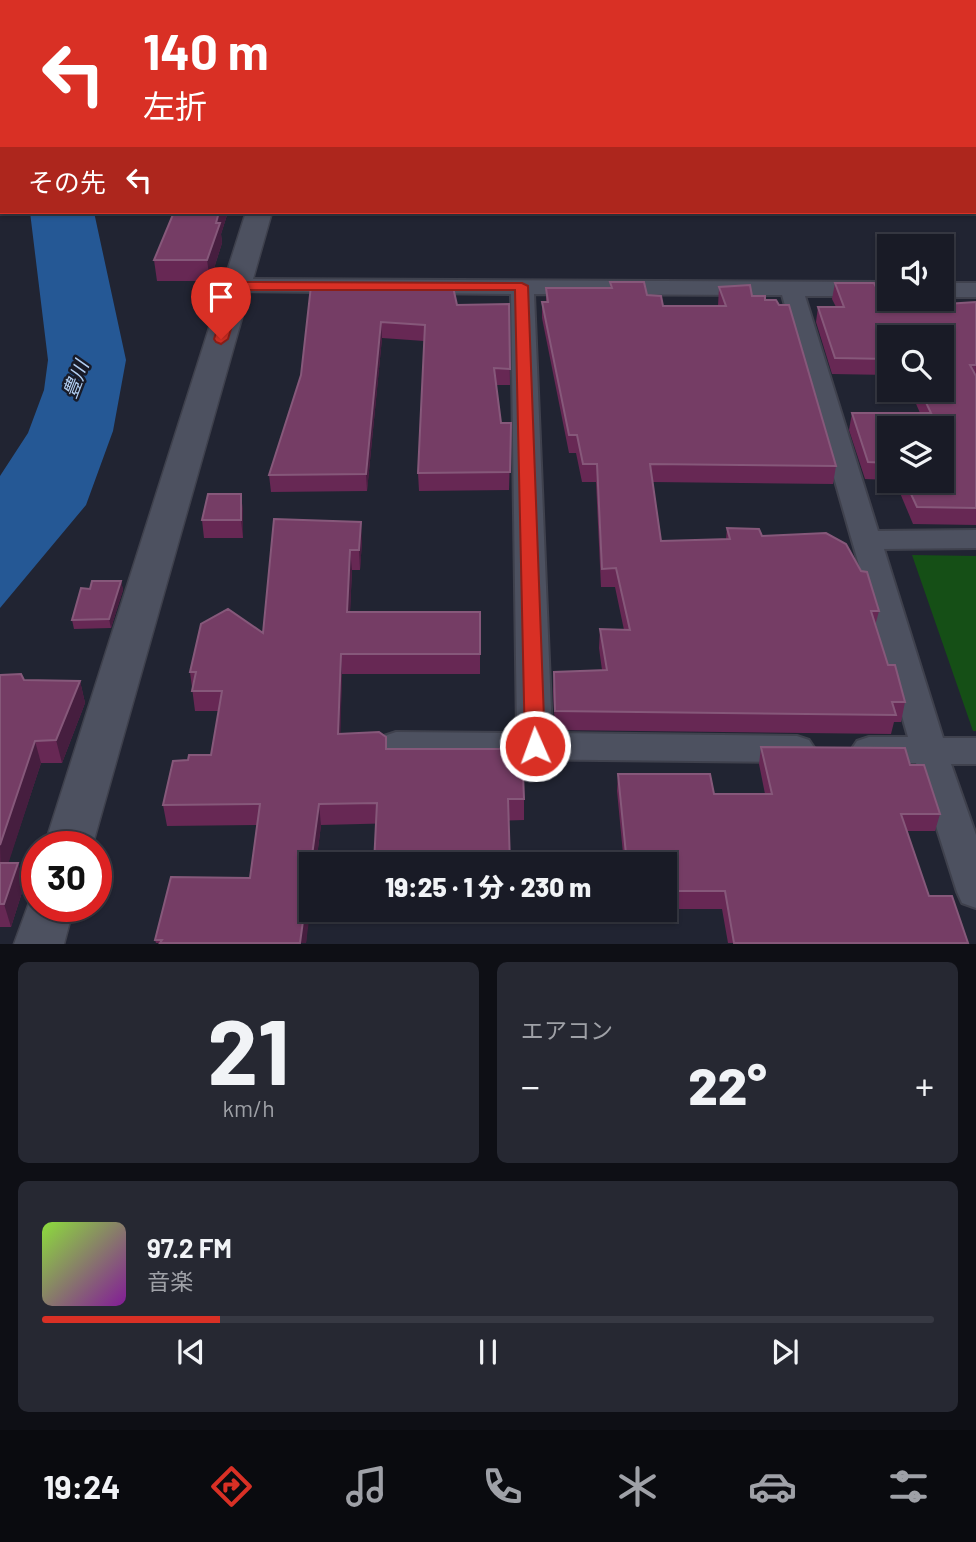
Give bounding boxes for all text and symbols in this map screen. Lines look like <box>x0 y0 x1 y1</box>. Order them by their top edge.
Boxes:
text: 140 m <box>143 21 269 80</box>
icon: left <box>28 28 119 119</box>
text: 左折 <box>143 86 207 124</box>
icon: left <box>120 161 158 199</box>
text: その先 <box>28 166 106 197</box>
map controls <box>877 234 954 493</box>
button: sound <box>877 234 954 311</box>
pin <box>191 267 251 339</box>
icon: arrive <box>202 278 240 316</box>
button: search <box>877 325 954 402</box>
water label: 豊川 <box>57 355 93 401</box>
button: layers <box>877 416 954 493</box>
position arrow <box>498 709 572 783</box>
speed limit sign: 30 <box>21 831 112 922</box>
text: 19:25 · 1 分 · 230 m <box>385 871 591 902</box>
text: 21 <box>207 994 290 1103</box>
text: エアコン <box>521 1016 613 1044</box>
text: 22° <box>688 1053 767 1115</box>
text: − <box>521 1062 540 1108</box>
text: + <box>915 1062 934 1108</box>
text: km/h <box>222 1094 275 1122</box>
text: 97.2 FM <box>147 1232 232 1263</box>
text: 音楽 <box>147 1267 193 1295</box>
icon: previous <box>172 1333 210 1371</box>
icon: pause <box>469 1333 507 1371</box>
icon: next <box>766 1333 804 1371</box>
icon: directions <box>207 1462 256 1511</box>
icon: music <box>342 1462 391 1511</box>
icon: phone <box>478 1462 527 1511</box>
icon: climate <box>613 1462 662 1511</box>
icon: car <box>748 1462 797 1511</box>
icon: filters <box>884 1462 933 1511</box>
text: 19:24 <box>43 1467 120 1505</box>

